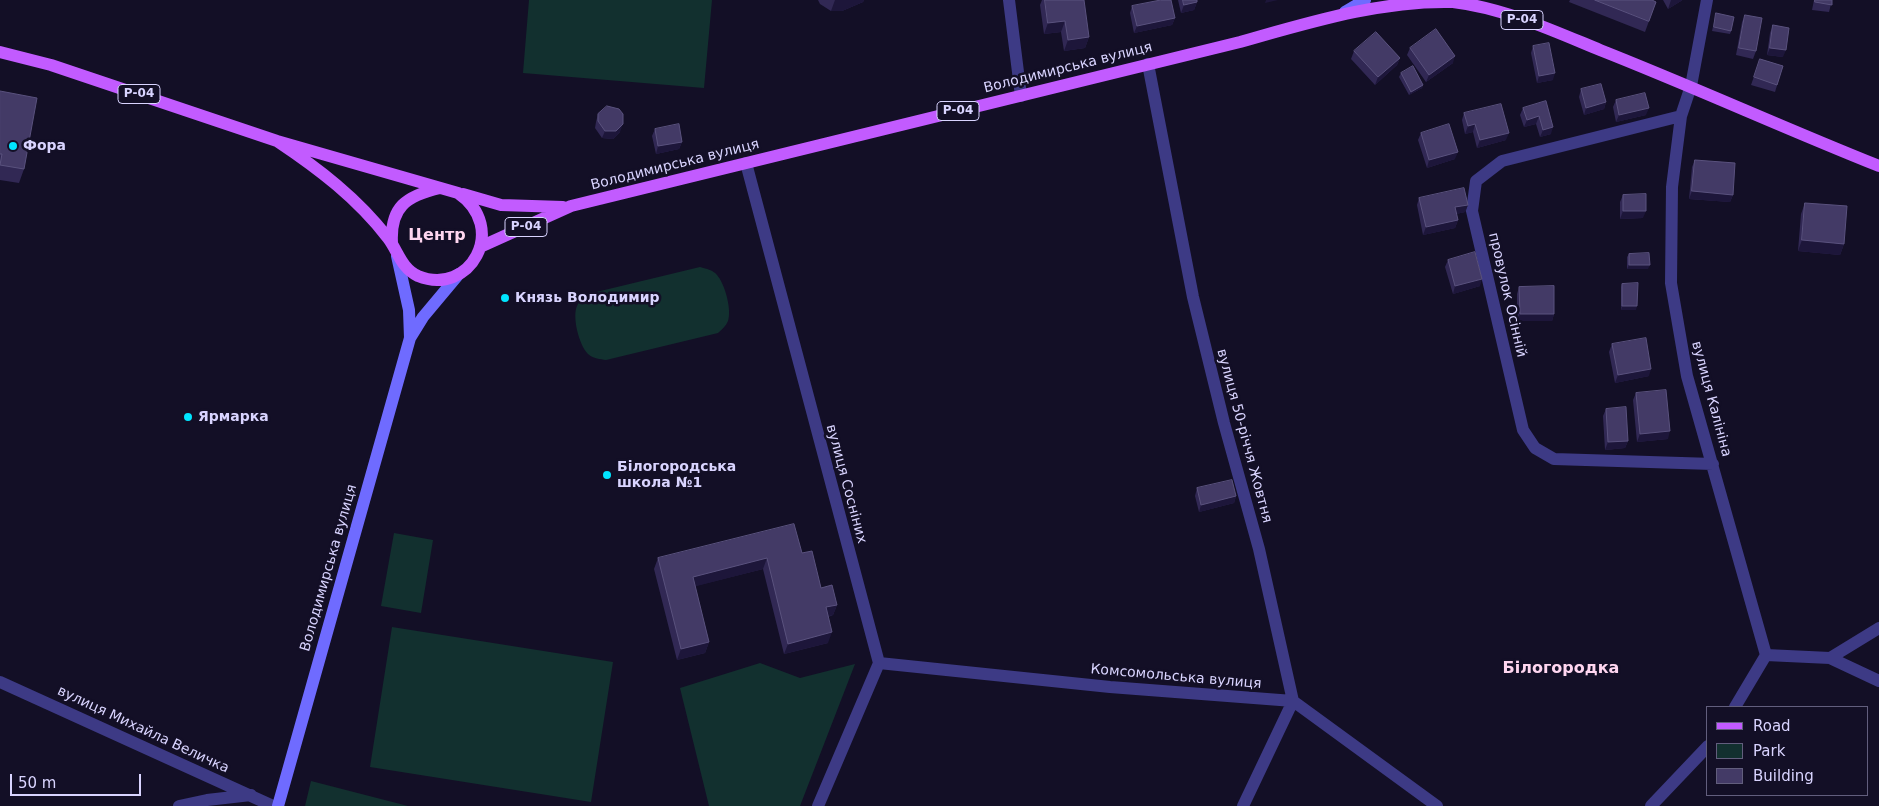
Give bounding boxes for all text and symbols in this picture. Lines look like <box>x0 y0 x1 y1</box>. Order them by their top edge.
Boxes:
road number: Р-04 <box>1501 10 1543 30</box>
street label: Володимирська вулиця <box>982 39 1154 97</box>
road number: Р-04 <box>118 85 160 104</box>
road number: Р-04 <box>937 102 979 120</box>
street label: Володимирська вулиця <box>589 136 761 194</box>
place label: Фора <box>23 138 66 154</box>
marker: Фора <box>7 140 19 152</box>
road number: Р-04 <box>505 218 547 236</box>
district label: Центр <box>408 226 466 246</box>
street label: провулок Осінній <box>1484 231 1530 359</box>
place label: Князь Володимир <box>515 290 660 306</box>
marker: Князь Володимир <box>499 292 511 304</box>
street label: вулиця Калініна <box>1687 339 1735 459</box>
street label: вулиця 50-річчя Жовтня <box>1213 347 1275 525</box>
place label: Ярмарка <box>198 409 269 425</box>
marker: Ярмарка <box>182 411 194 423</box>
street label: вулиця Сосніних <box>822 423 870 545</box>
place label: Білогородська школа №1 <box>617 459 736 492</box>
marker: Білогородська школа №1 <box>601 469 613 481</box>
street label: Володимирська вулиця <box>297 483 361 653</box>
district label: Білогородка <box>1503 659 1619 679</box>
street label: Комсомольська вулиця <box>1090 661 1262 693</box>
street label: вулиця Михайла Величка <box>54 683 232 777</box>
legend <box>1706 706 1869 796</box>
text: Road <box>1753 717 1791 735</box>
text: Park <box>1753 742 1785 760</box>
scale bar <box>12 764 144 796</box>
text: Building <box>1753 767 1814 785</box>
text: 50 m <box>18 774 56 792</box>

